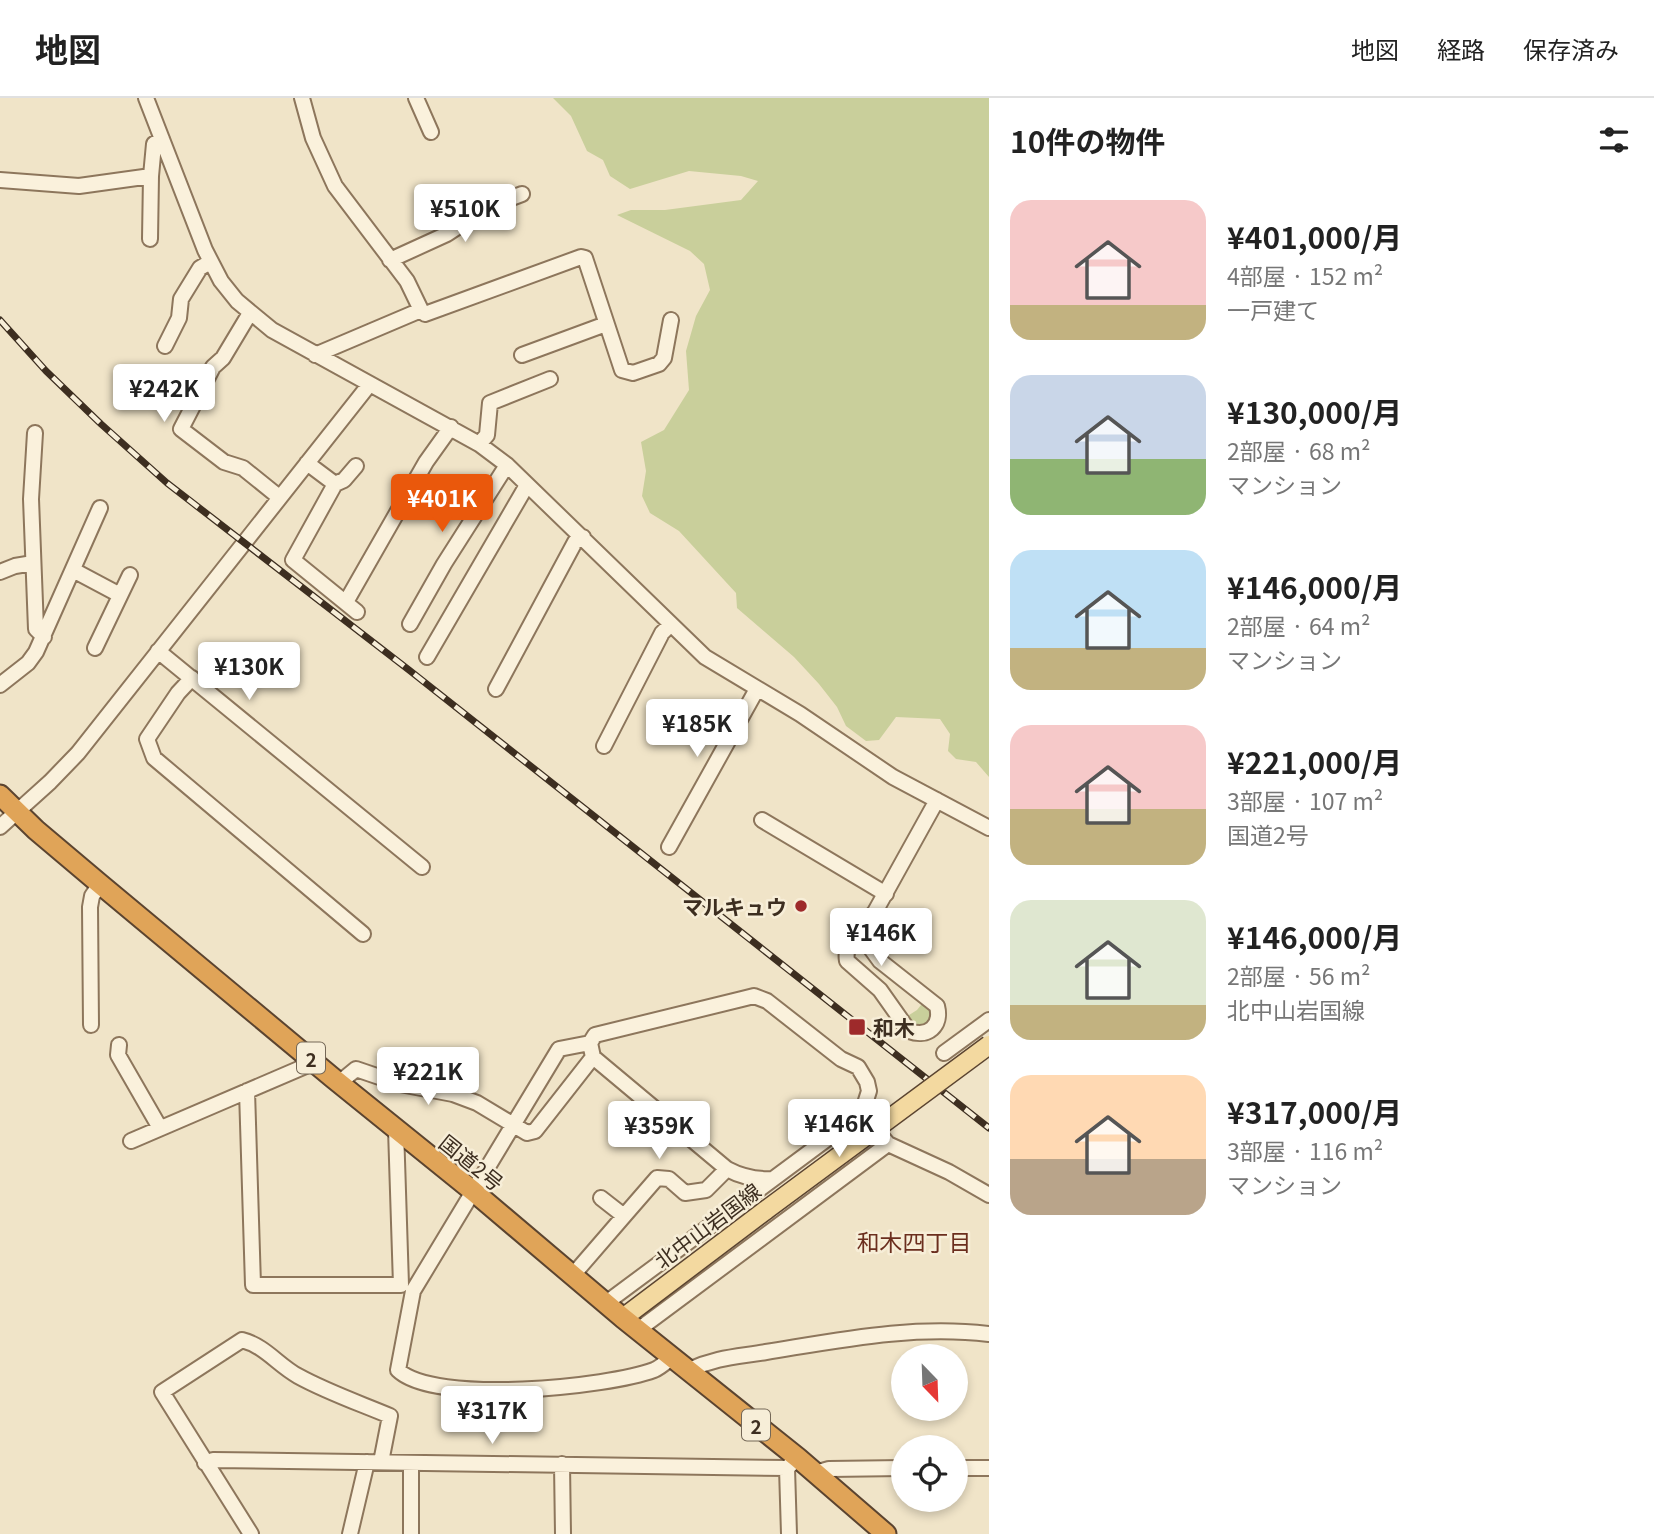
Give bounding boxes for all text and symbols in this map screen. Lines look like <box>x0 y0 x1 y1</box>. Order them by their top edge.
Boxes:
text: 地図 <box>35 24 101 72</box>
text: 地図 <box>1351 31 1399 66</box>
text: 経路 <box>1437 31 1485 66</box>
text: 保存済み <box>1523 31 1619 66</box>
text: 10件の物件 <box>1010 118 1165 162</box>
icon: filters <box>1595 121 1633 159</box>
pin: ¥510K <box>416 184 514 244</box>
text: ¥510K <box>430 190 500 224</box>
text: ¥401,000/月 <box>1227 214 1402 258</box>
icon: home <box>1066 228 1150 312</box>
text: 4部屋 · 152 m² <box>1227 258 1383 292</box>
text: 一戸建て <box>1227 292 1319 326</box>
pin: ¥242K <box>115 364 213 424</box>
text: ¥242K <box>129 370 199 404</box>
text: ¥130,000/月 <box>1227 389 1402 433</box>
icon: home <box>1066 403 1150 487</box>
text: 2部屋 · 68 m² <box>1227 433 1370 467</box>
text: マンション <box>1227 467 1342 501</box>
pin: ¥401K <box>393 474 491 534</box>
text: ¥401K <box>407 480 477 514</box>
text: ¥146,000/月 <box>1227 564 1402 608</box>
icon: home <box>1066 578 1150 662</box>
text: 2部屋 · 64 m² <box>1227 608 1370 642</box>
pin: ¥130K <box>200 642 298 702</box>
text: マンション <box>1227 642 1342 676</box>
text: ¥130K <box>214 648 284 682</box>
pin: ¥185K <box>648 700 746 759</box>
text: ¥185K <box>662 705 732 739</box>
text: ¥221,000/月 <box>1227 739 1402 783</box>
icon: home <box>1066 753 1150 837</box>
text: 3部屋 · 107 m² <box>1227 783 1383 817</box>
text: 国道2号 <box>1227 817 1309 851</box>
place label: マルキュウ <box>682 891 787 921</box>
marker: マルキュウ <box>793 898 809 914</box>
pin: ¥146K <box>832 908 930 968</box>
text: ¥146K <box>846 914 916 948</box>
text: ¥146,000/月 <box>1227 914 1402 958</box>
icon: home <box>1066 928 1150 1012</box>
text: 2部屋 · 56 m² <box>1227 958 1370 992</box>
text: 北中山岩国線 <box>1227 992 1365 1026</box>
place label: 和木 <box>873 1012 915 1042</box>
marker: 和木 <box>847 1017 867 1037</box>
road number: 2 <box>297 1042 325 1074</box>
pin: ¥221K <box>379 1048 477 1107</box>
text: ¥221K <box>393 1053 463 1087</box>
text: ¥317,000/月 <box>1227 1089 1402 1133</box>
pin: ¥146K <box>790 1100 888 1159</box>
pin: ¥359K <box>610 1102 708 1161</box>
icon: home <box>1066 1103 1150 1187</box>
text: ¥146K <box>804 1105 874 1139</box>
text: ¥359K <box>624 1107 694 1141</box>
street label: 国道2号 <box>434 1127 510 1197</box>
text: 3部屋 · 116 m² <box>1227 1133 1383 1167</box>
text: マンション <box>1227 1167 1342 1201</box>
street label: 北中山岩国線 <box>648 1175 766 1275</box>
district label: 和木四丁目 <box>857 1224 972 1258</box>
north arrow <box>891 1344 968 1421</box>
map controls <box>891 1344 968 1512</box>
pin: ¥317K <box>443 1386 541 1446</box>
text: ¥317K <box>457 1392 527 1426</box>
road number: 2 <box>742 1410 770 1441</box>
button: locate <box>891 1435 968 1512</box>

